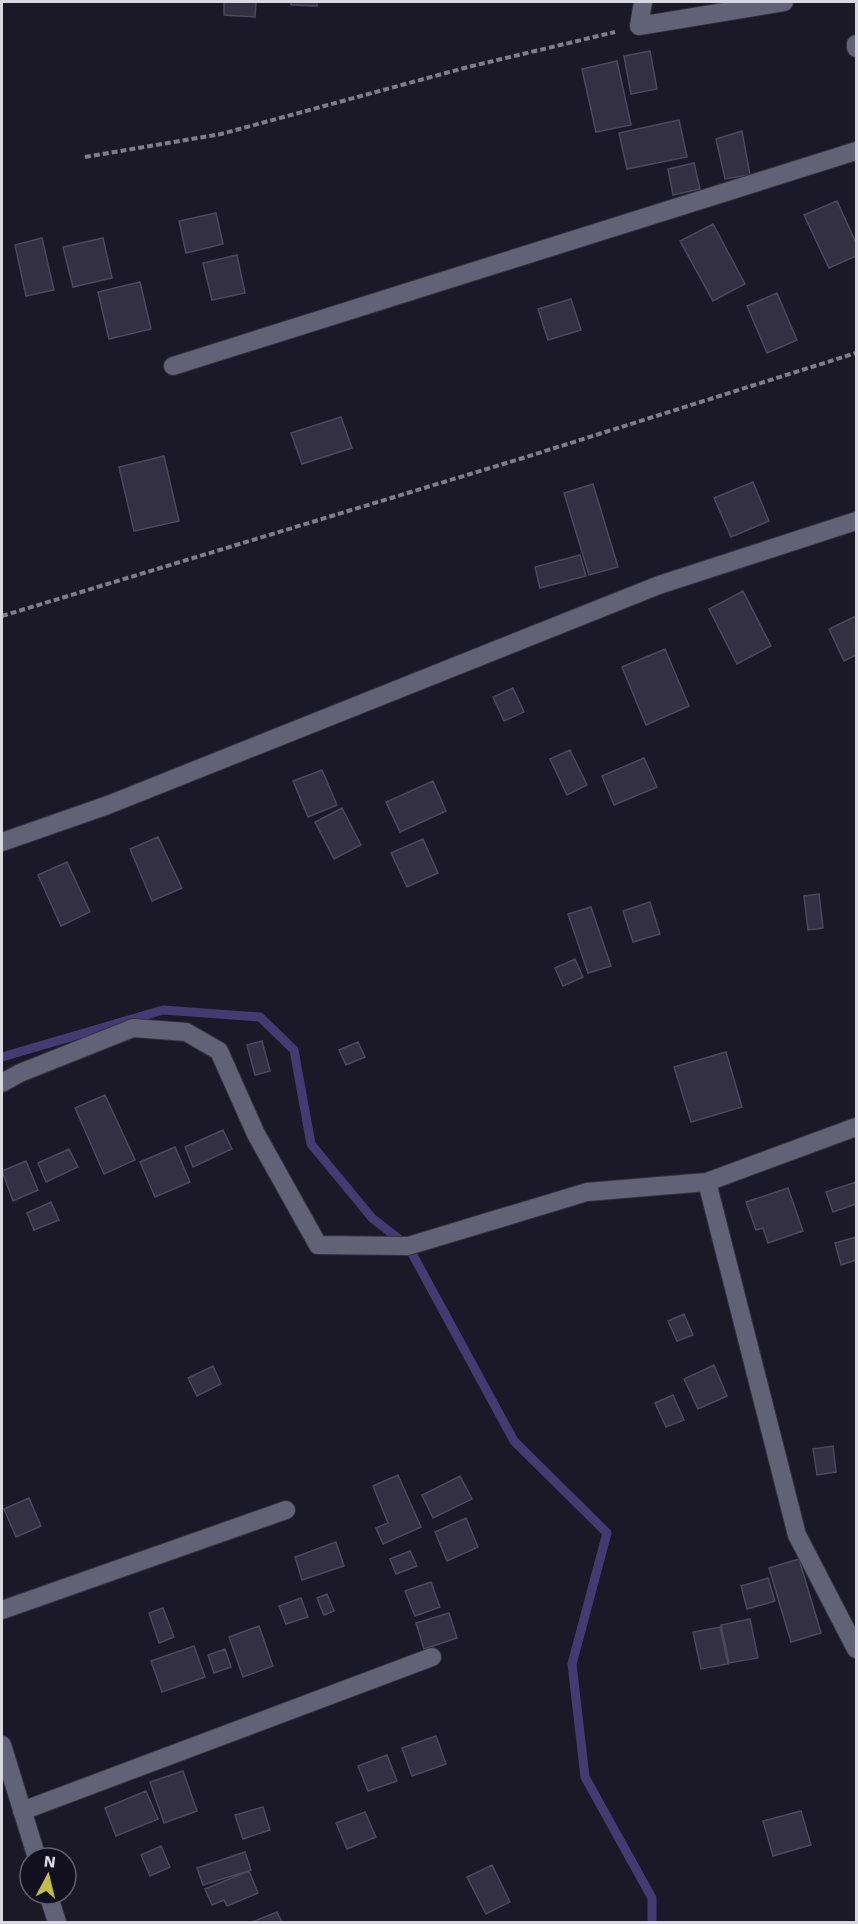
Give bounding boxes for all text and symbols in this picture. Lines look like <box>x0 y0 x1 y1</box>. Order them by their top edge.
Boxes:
north arrow <box>18 1846 78 1906</box>
text: N <box>43 1851 57 1872</box>

